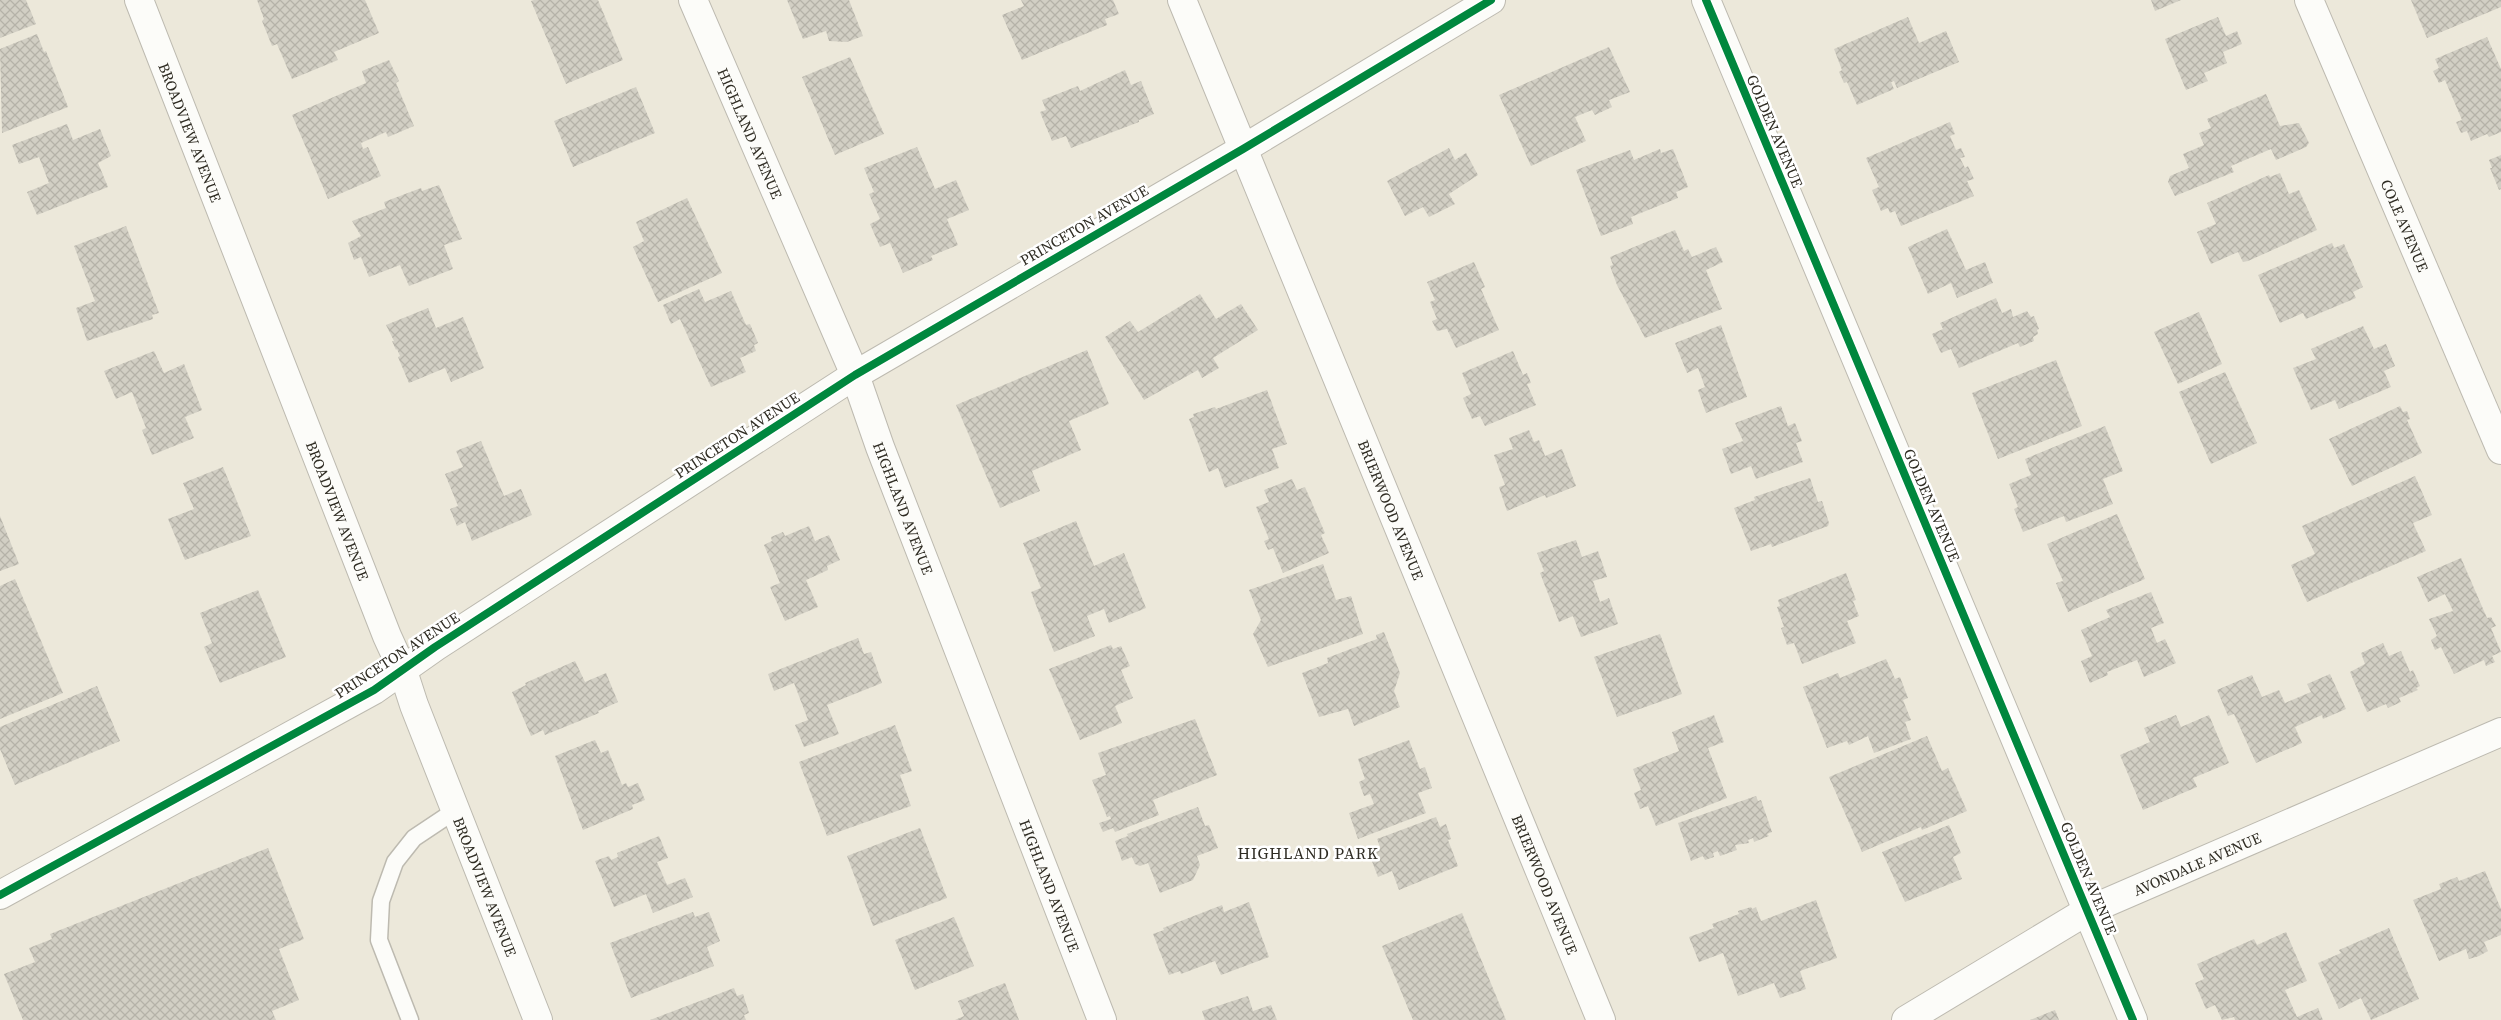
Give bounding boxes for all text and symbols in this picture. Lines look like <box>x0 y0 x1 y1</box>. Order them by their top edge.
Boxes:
street label: BROADVIEW AVENUE <box>154 59 227 205</box>
street label: HIGHLAND AVENUE <box>713 64 788 202</box>
street label: GOLDEN AVENUE <box>1742 71 1808 191</box>
street label: COLE AVENUE <box>2376 176 2434 275</box>
street label: PRINCETON AVENUE <box>1016 180 1152 270</box>
street label: PRINCETON AVENUE <box>671 387 803 483</box>
street label: BRIERWOOD AVENUE <box>1353 437 1429 583</box>
street label: BROADVIEW AVENUE <box>301 438 375 583</box>
street label: HIGHLAND AVENUE <box>868 438 939 577</box>
street label: GOLDEN AVENUE <box>1899 445 1965 565</box>
street label: PRINCETON AVENUE <box>331 607 463 703</box>
street label: BRIERWOOD AVENUE <box>1507 811 1583 957</box>
street label: BROADVIEW AVENUE <box>449 814 522 959</box>
street label: HIGHLAND AVENUE <box>1015 816 1085 955</box>
street label: GOLDEN AVENUE <box>2056 818 2122 938</box>
street label: AVONDALE AVENUE <box>2130 827 2264 900</box>
district label: HIGHLAND PARK <box>1237 842 1379 864</box>

